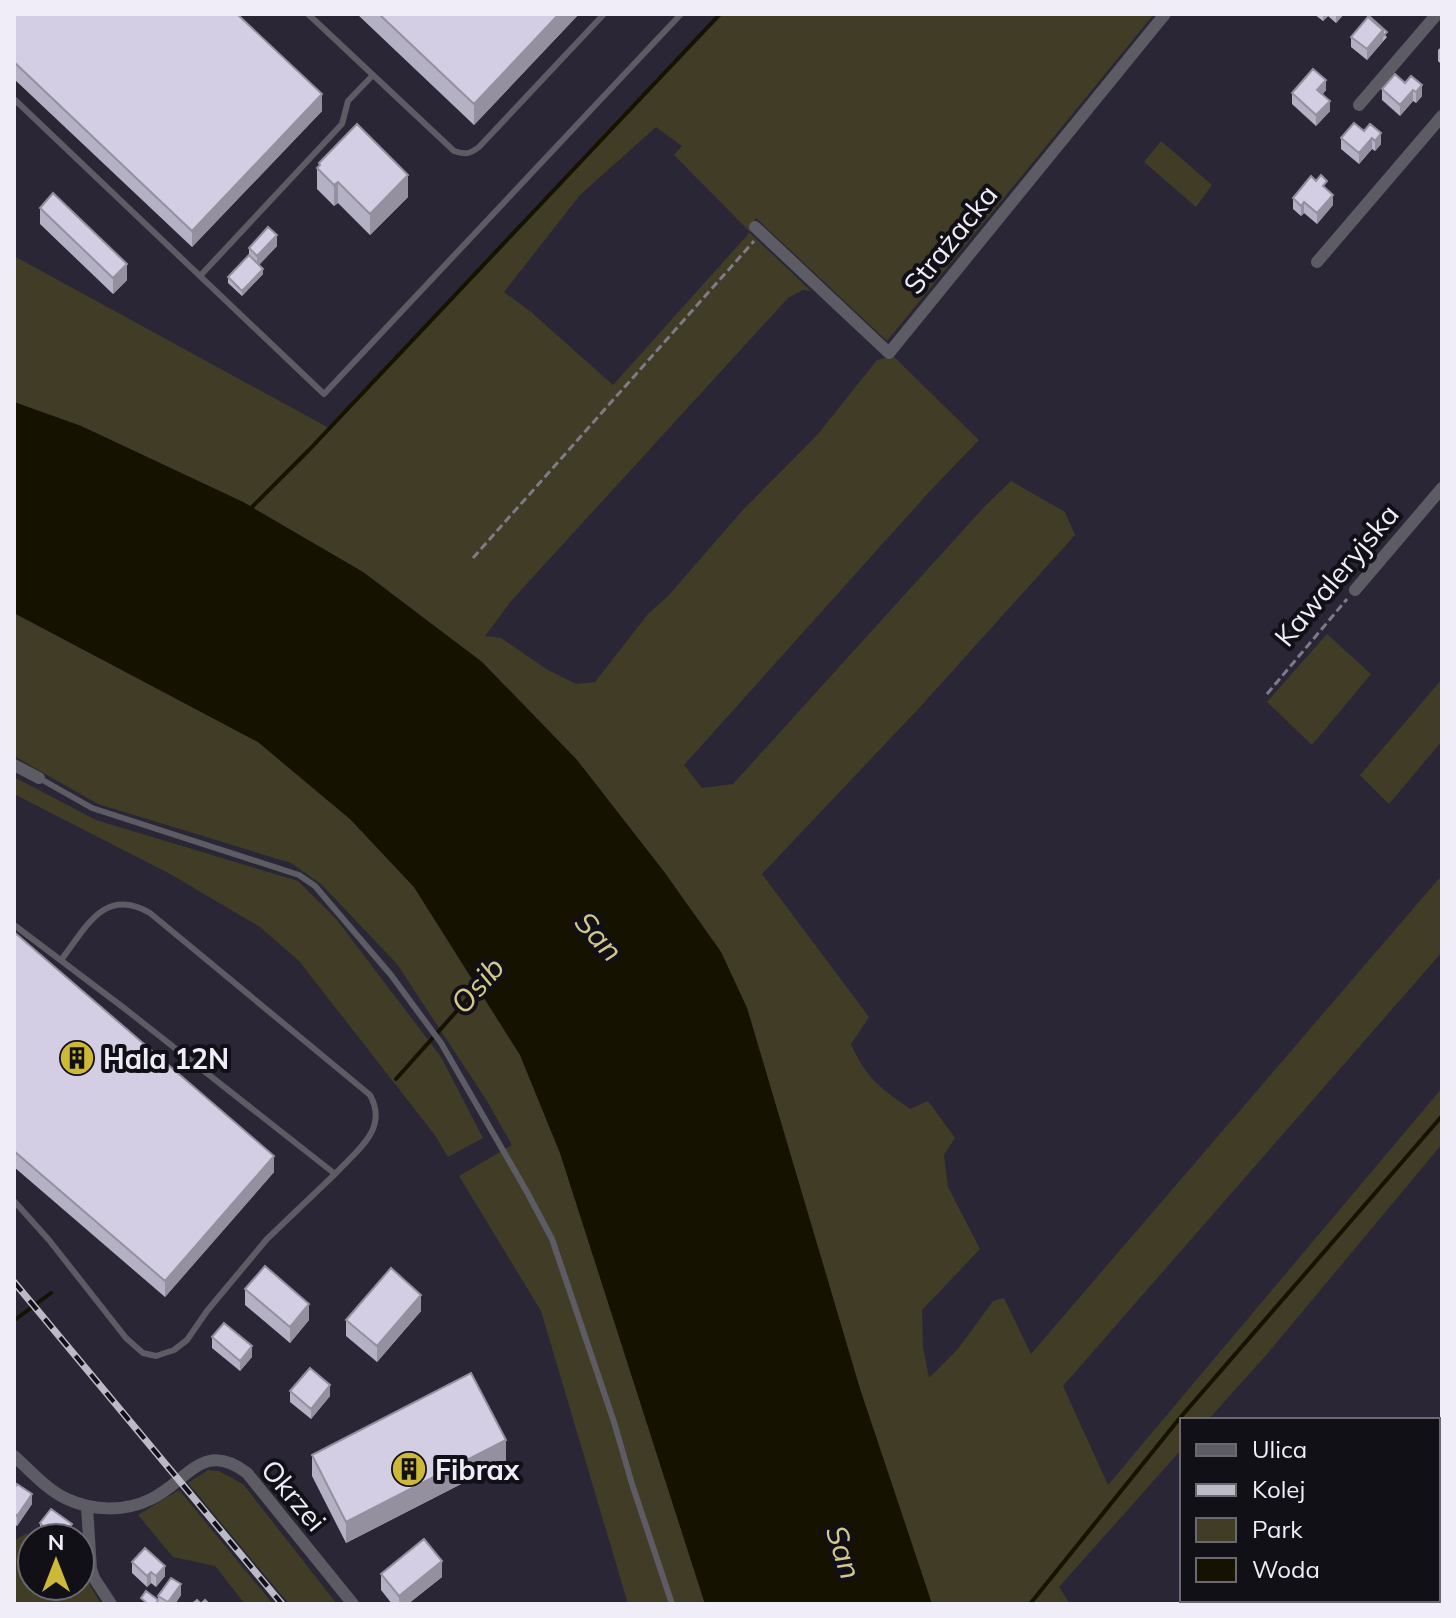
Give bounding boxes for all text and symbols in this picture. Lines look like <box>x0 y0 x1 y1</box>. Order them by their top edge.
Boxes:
street label: Strażacka <box>895 177 1005 301</box>
street label: Kawaleryjska <box>1266 497 1406 653</box>
water label: San <box>567 903 631 969</box>
water label: Osib <box>442 949 512 1021</box>
building icon: Hala 12N <box>58 1039 96 1077</box>
place label: Hala 12N <box>103 1041 229 1076</box>
legend <box>1180 1418 1440 1602</box>
text: Ulica <box>1252 1434 1307 1464</box>
building icon: Fibrax <box>390 1450 428 1488</box>
street label: Okrzei <box>254 1452 334 1538</box>
place label: Fibrax <box>435 1452 520 1487</box>
text: Kolej <box>1252 1474 1305 1504</box>
text: Park <box>1252 1514 1303 1544</box>
water label: San <box>818 1520 870 1584</box>
north arrow <box>16 1522 96 1602</box>
text: N <box>48 1528 64 1556</box>
text: Woda <box>1252 1554 1320 1584</box>

